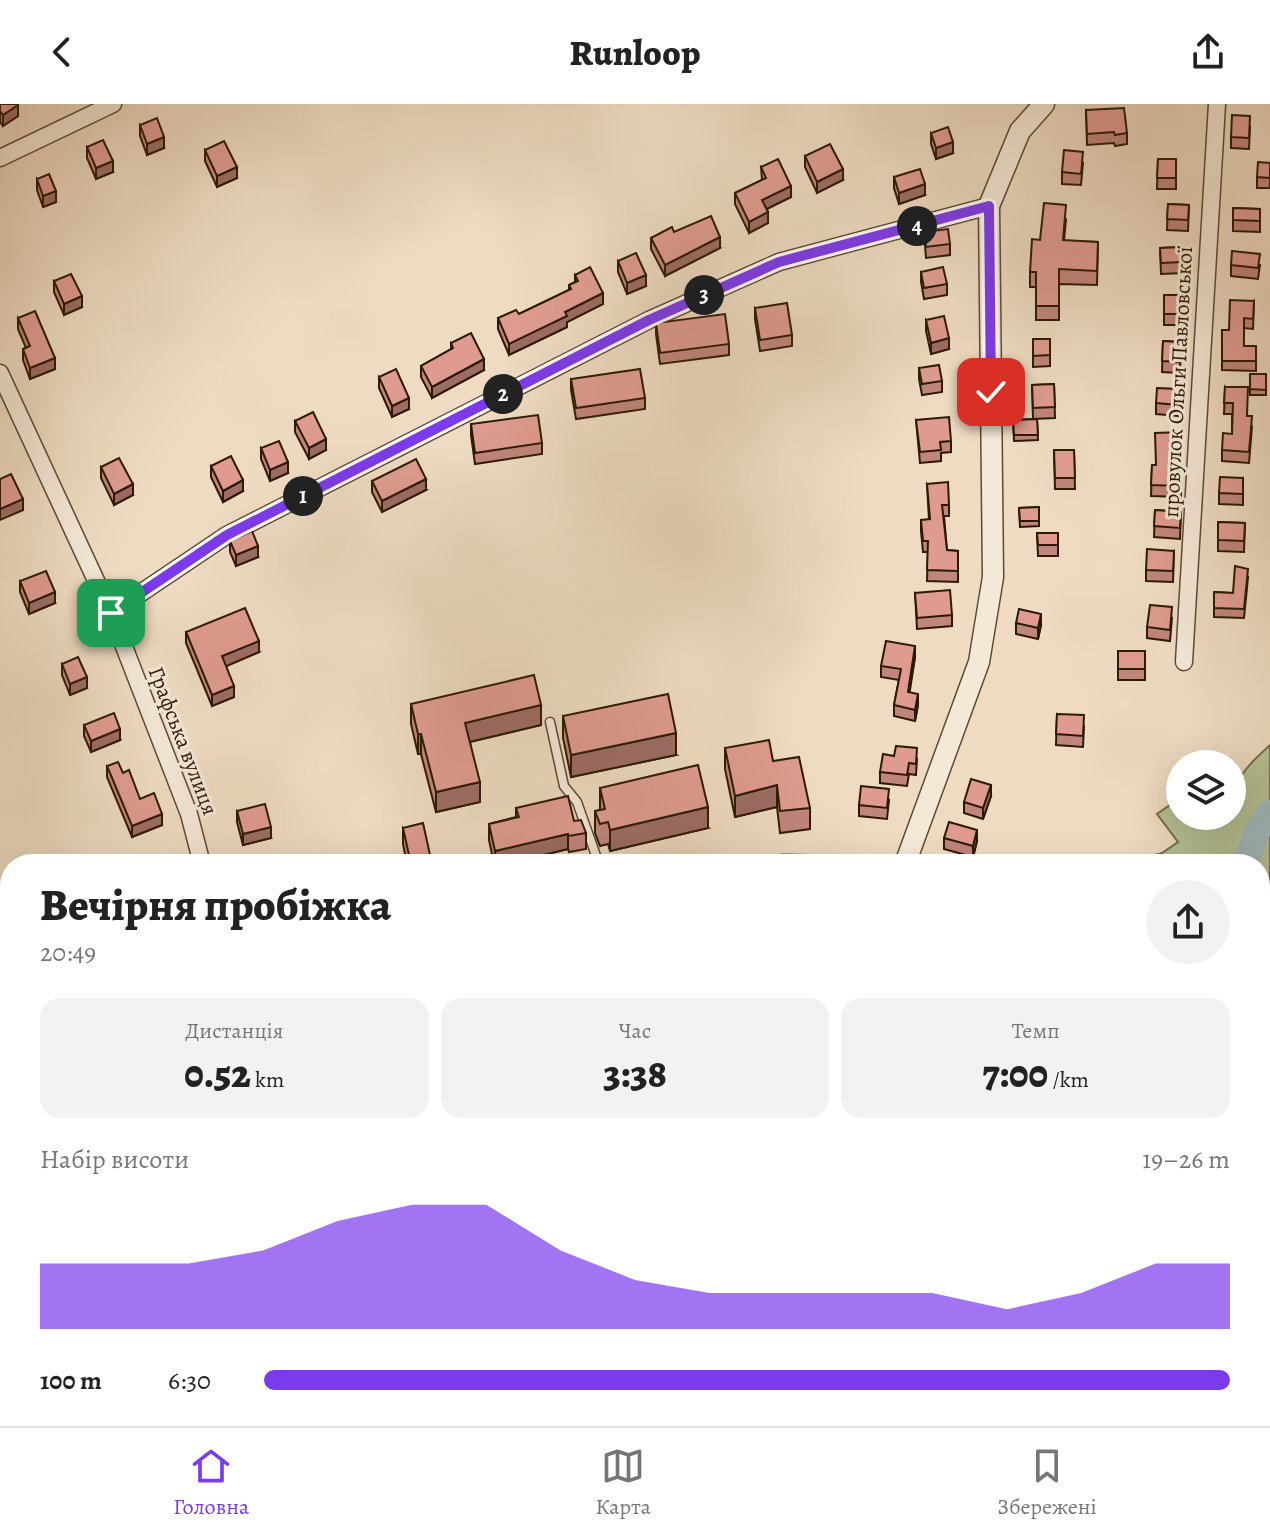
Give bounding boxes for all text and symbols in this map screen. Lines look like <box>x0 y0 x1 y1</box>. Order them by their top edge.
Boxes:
text: Runloop <box>570 28 700 77</box>
icon: back <box>40 30 84 74</box>
icon: share <box>1186 30 1230 74</box>
pin: 4 <box>897 206 937 246</box>
text: 4 <box>912 211 922 241</box>
street label: провулок Ольги Павловської <box>1156 246 1200 518</box>
pin: 3 <box>684 275 724 315</box>
text: 3 <box>699 280 709 310</box>
pin <box>957 358 1025 426</box>
icon: check <box>969 370 1013 414</box>
pin: 2 <box>483 374 523 414</box>
text: 2 <box>498 379 508 409</box>
pin: 1 <box>283 476 323 516</box>
text: 1 <box>299 481 307 511</box>
pin <box>77 579 145 647</box>
icon: arrive <box>89 591 133 635</box>
street label: Графська вулиця <box>141 662 225 820</box>
map controls <box>1166 750 1246 830</box>
button: layers <box>1166 750 1246 830</box>
text: Вечірня пробіжка <box>40 875 391 935</box>
button: share <box>1146 880 1230 964</box>
text: 20:49 <box>40 935 96 970</box>
text: Дистанція <box>185 1016 283 1046</box>
text: Час <box>619 1016 651 1046</box>
text: Темп <box>1012 1016 1060 1046</box>
text: 0.52 <box>184 1046 251 1101</box>
text: 3:38 <box>603 1046 667 1101</box>
text: 7:00 <box>982 1046 1048 1101</box>
text: km <box>251 1065 284 1095</box>
text: /km <box>1048 1065 1089 1095</box>
text: Набір висоти <box>40 1142 189 1177</box>
text: 19–26 m <box>1142 1142 1230 1177</box>
text: 100 m <box>40 1363 102 1398</box>
text: 6:30 <box>168 1363 211 1398</box>
tab: Головна <box>173 1444 249 1522</box>
tab: Карта <box>595 1444 651 1522</box>
tab: Збережені <box>997 1444 1097 1522</box>

